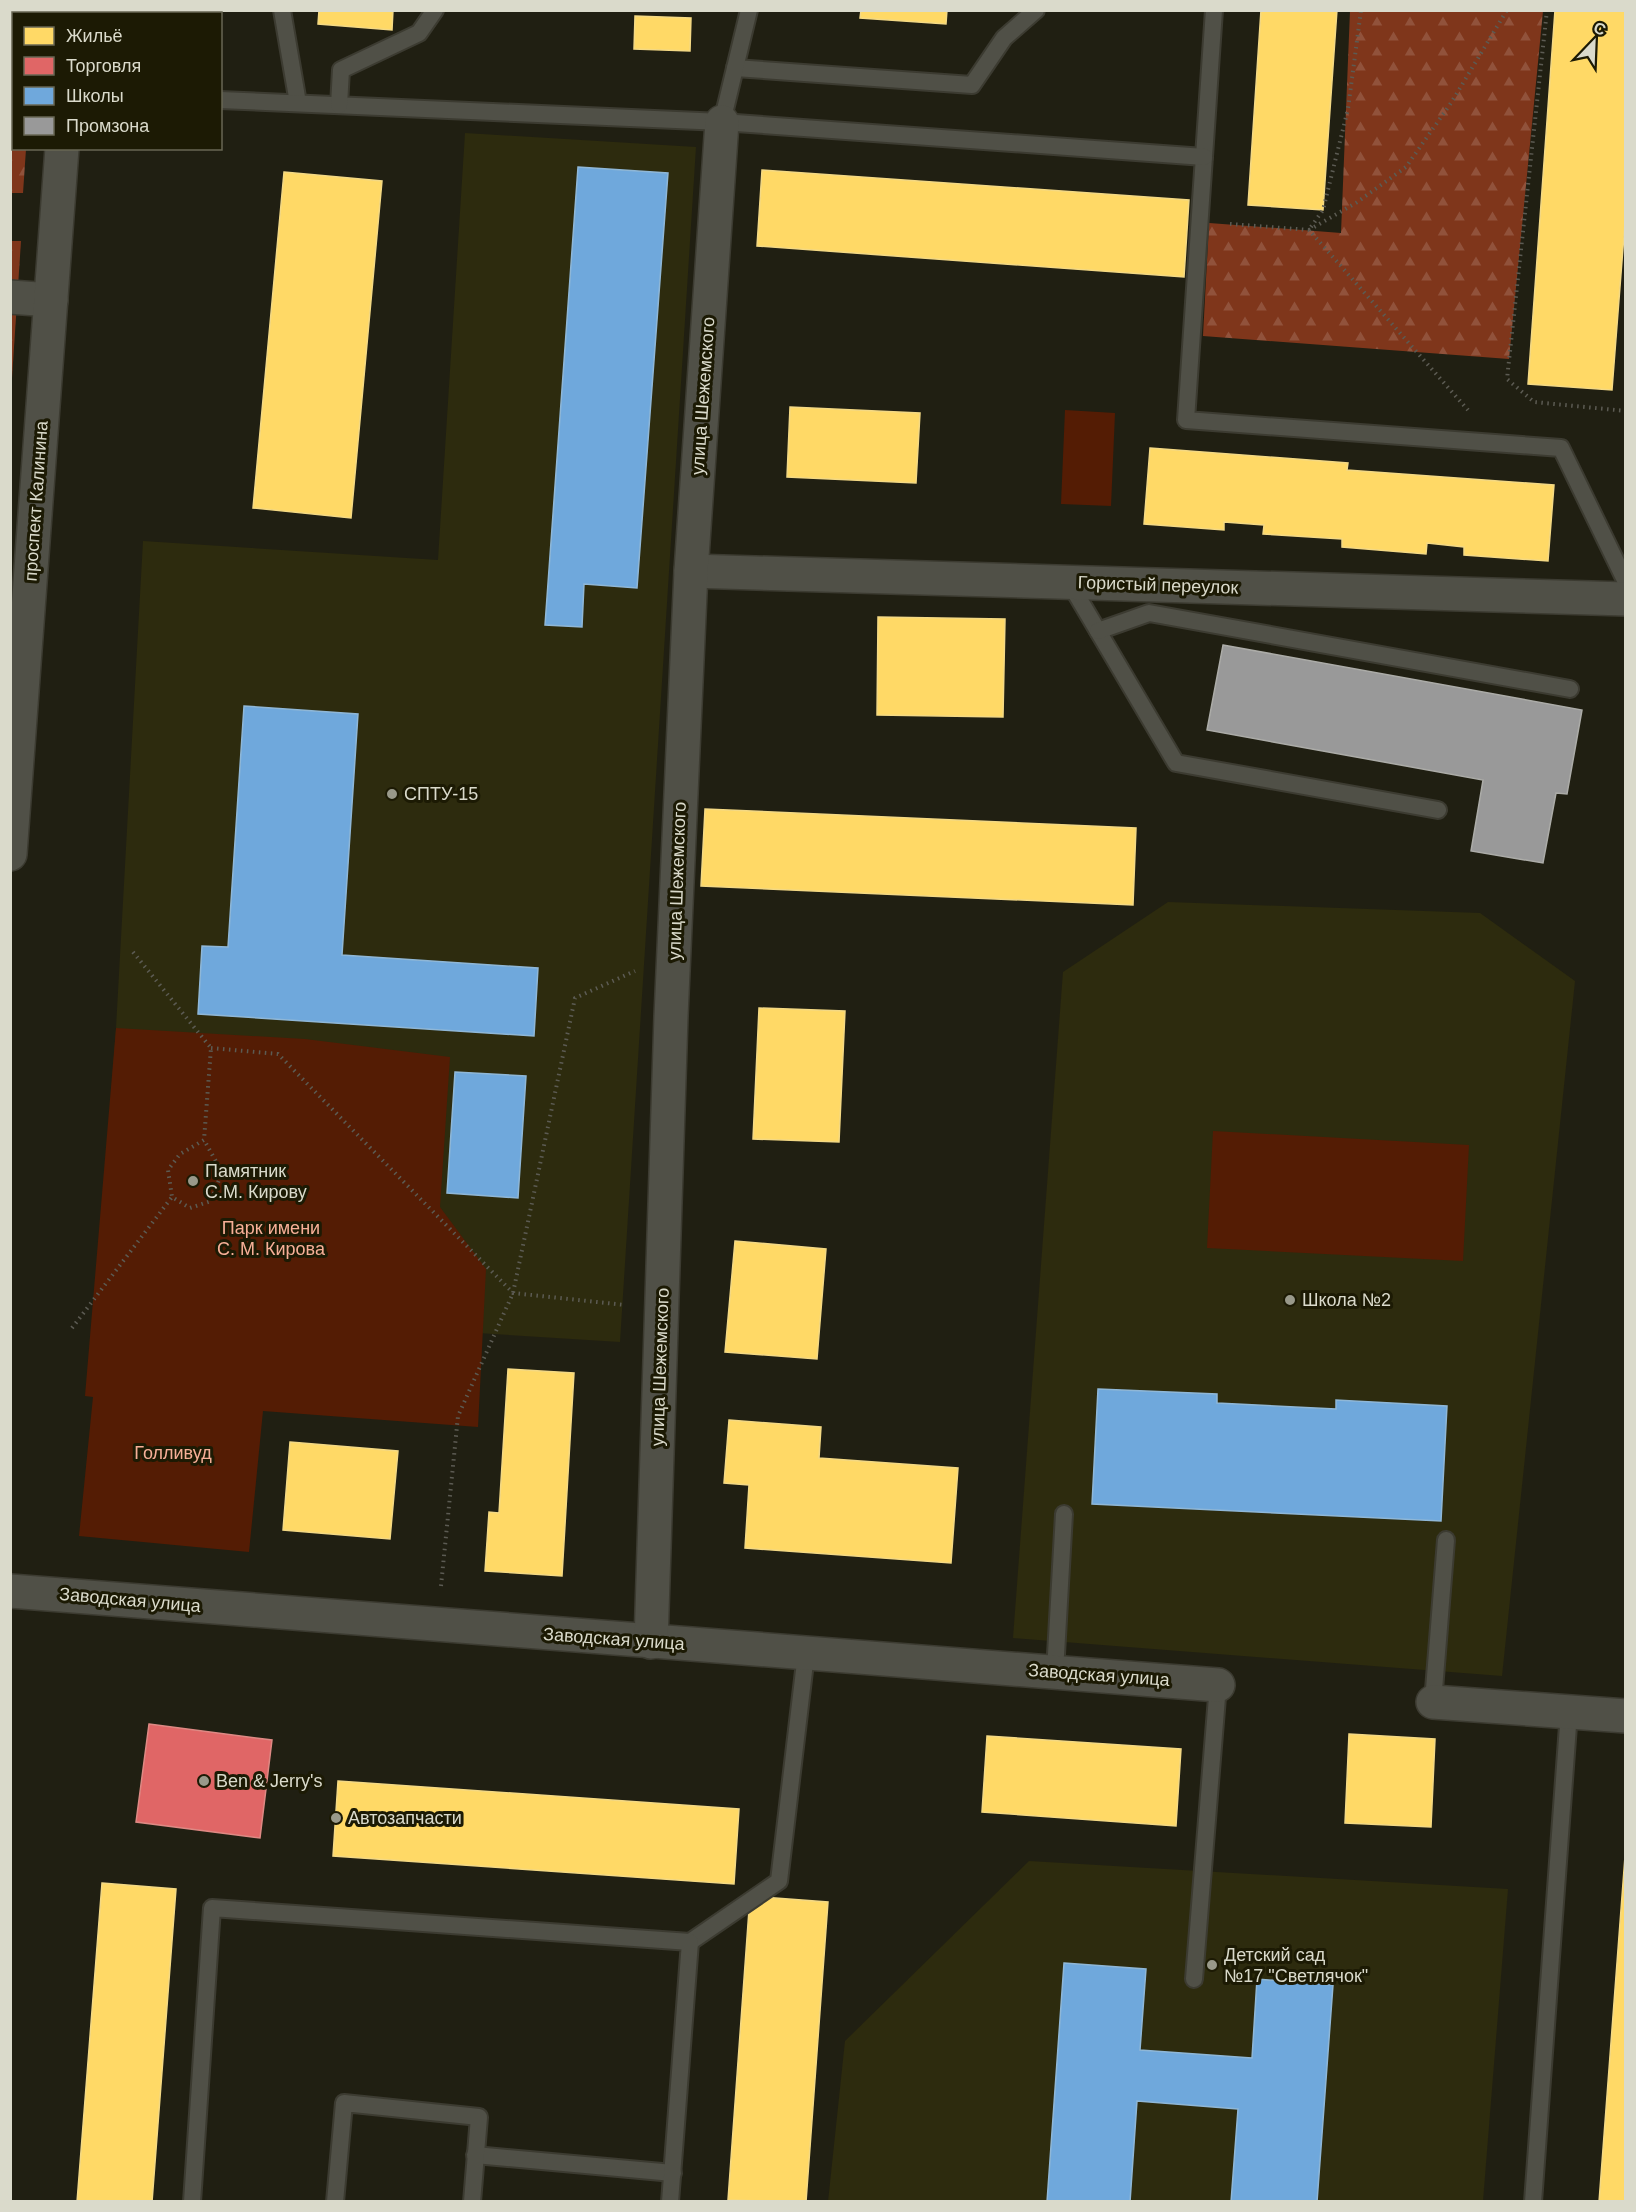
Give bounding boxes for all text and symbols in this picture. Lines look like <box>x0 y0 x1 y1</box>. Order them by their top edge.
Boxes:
legend <box>12 12 222 150</box>
north arrow <box>1564 12 1624 72</box>
text: С <box>1591 19 1609 39</box>
text: Жильё <box>66 26 123 46</box>
text: Торговля <box>66 56 141 76</box>
text: Школы <box>66 86 124 106</box>
text: Промзона <box>66 116 150 136</box>
street label: улица Шежемского <box>687 316 719 476</box>
street label: проспект Калинина <box>20 419 52 582</box>
street label: Гористый переулок <box>1077 572 1239 598</box>
place label: СПТУ-15 <box>404 784 478 804</box>
marker: СПТУ-15 <box>385 787 399 801</box>
street label: улица Шежемского <box>664 801 690 961</box>
place label: Памятник С.М. Кирову <box>205 1161 307 1202</box>
marker: Памятник С.М. Кирову <box>186 1174 200 1188</box>
park label: Парк имени С. М. Кирова <box>217 1218 326 1259</box>
street label: улица Шежемского <box>647 1287 673 1447</box>
place label: Школа №2 <box>1302 1290 1391 1310</box>
marker: Школа №2 <box>1283 1293 1297 1307</box>
park label: Голливуд <box>134 1443 212 1463</box>
street label: Заводская улица <box>58 1584 203 1616</box>
street label: Заводская улица <box>543 1624 686 1654</box>
street label: Заводская улица <box>1028 1660 1171 1690</box>
place label: Ben & Jerry's <box>216 1771 322 1791</box>
marker: Ben & Jerry's <box>197 1774 211 1788</box>
place label: Автозапчасти <box>348 1808 462 1828</box>
marker: Автозапчасти <box>329 1811 343 1825</box>
place label: Детский сад №17 "Светлячок" <box>1224 1945 1368 1986</box>
marker: Детский сад №17 "Светлячок" <box>1205 1958 1219 1972</box>

